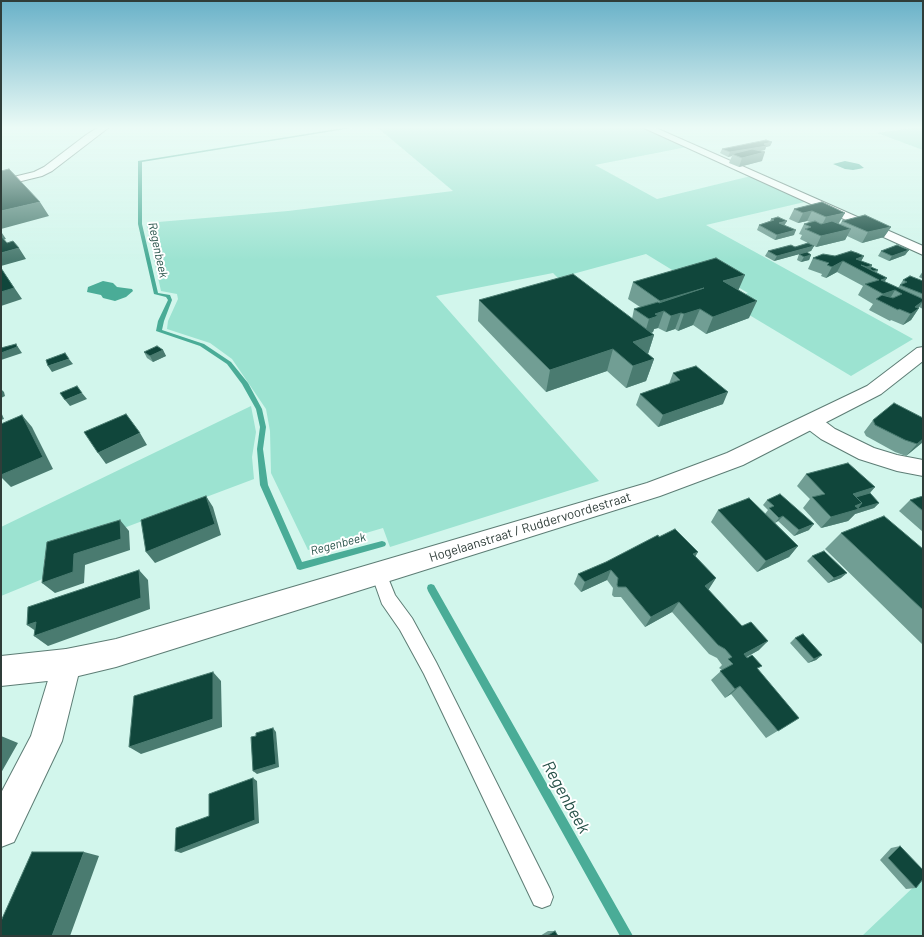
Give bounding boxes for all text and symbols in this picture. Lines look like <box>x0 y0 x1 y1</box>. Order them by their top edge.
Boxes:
water label: Regenbeek <box>145 221 171 279</box>
street label: Hogelaanstraat / Ruddervoordestraat <box>427 489 633 565</box>
water label: Regenbeek <box>309 530 367 558</box>
water label: Regenbeek <box>538 757 594 837</box>

